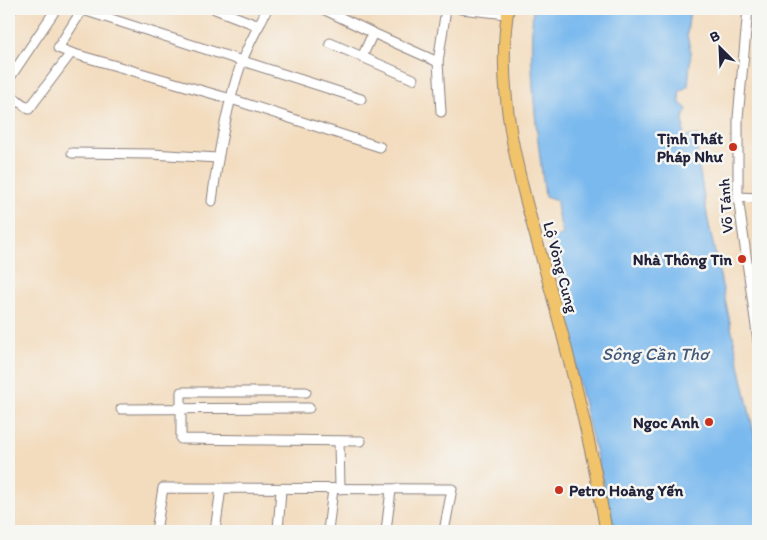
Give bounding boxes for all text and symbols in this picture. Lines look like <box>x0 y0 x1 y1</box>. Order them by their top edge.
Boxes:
north arrow <box>694 22 744 72</box>
text: B <box>707 27 723 46</box>
place label: Tịnh Thất Pháp Như <box>656 129 724 167</box>
marker: Tịnh Thất Pháp Như <box>727 141 739 153</box>
street label: Võ Tánh <box>714 178 737 234</box>
street label: Lộ Vòng Cung <box>539 219 582 316</box>
place label: Nhà Thông Tin <box>633 250 732 270</box>
marker: Nhà Thông Tin <box>736 253 748 265</box>
water label: Sông Cần Thơ <box>602 343 711 365</box>
place label: Ngoc Anh <box>633 413 699 433</box>
marker: Ngoc Anh <box>703 416 715 428</box>
place label: Petro Hoàng Yến <box>569 481 684 501</box>
marker: Petro Hoàng Yến <box>553 484 565 496</box>

